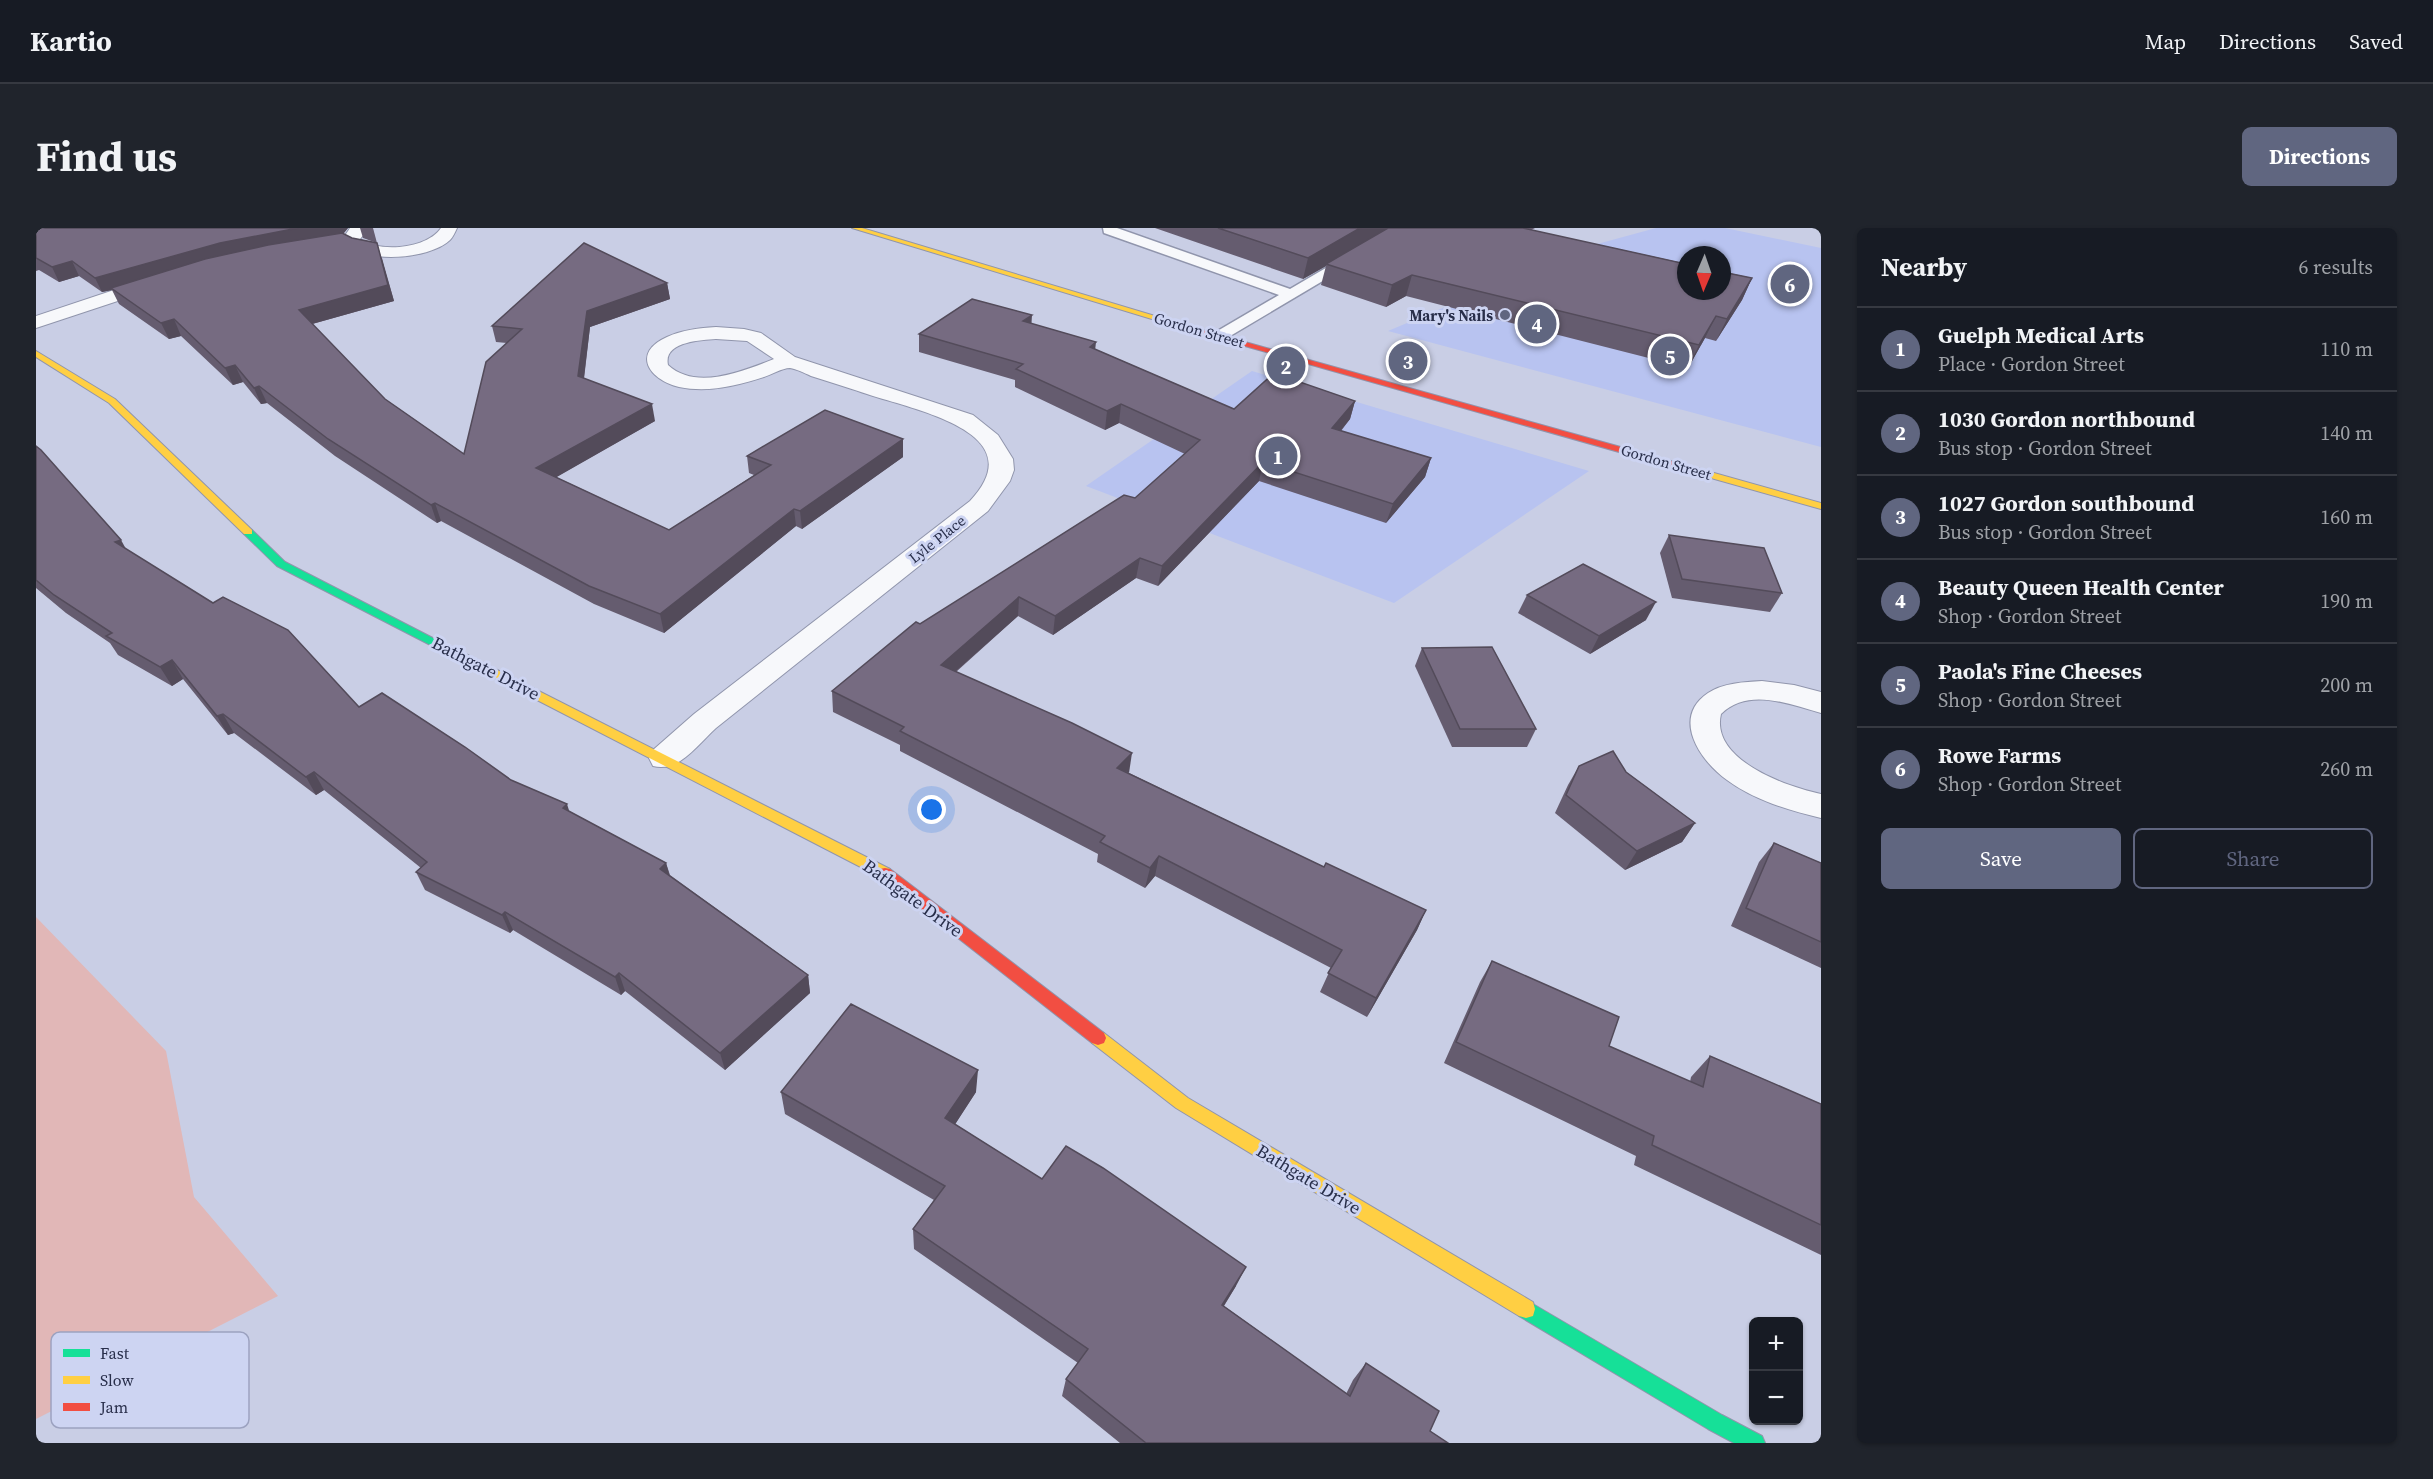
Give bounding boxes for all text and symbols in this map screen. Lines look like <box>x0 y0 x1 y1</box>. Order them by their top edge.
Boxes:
text: Kartio <box>30 22 112 60</box>
text: Map <box>2145 27 2186 56</box>
text: Directions <box>2219 27 2316 56</box>
text: Saved <box>2349 27 2403 56</box>
text: Find us <box>36 127 177 185</box>
button: Directions <box>2242 127 2397 186</box>
north arrow <box>1677 246 1731 300</box>
text: Nearby <box>1881 249 1967 285</box>
text: 6 results <box>2298 253 2373 281</box>
pin: 6 <box>1770 262 1810 306</box>
pin: 4 <box>1518 302 1556 346</box>
place label: Mary's Nails <box>1409 305 1493 326</box>
street label: Gordon Street <box>1152 307 1247 353</box>
marker: Mary's Nails <box>1498 308 1512 322</box>
text: Guelph Medical Arts <box>1938 320 2144 350</box>
pin: 5 <box>1650 334 1690 378</box>
text: 1 <box>1895 335 1906 363</box>
text: 110 m <box>2320 335 2373 363</box>
pin: 3 <box>1388 338 1428 384</box>
pin: 2 <box>1266 344 1306 388</box>
text: Place · Gordon Street <box>1938 350 2125 378</box>
text: 1030 Gordon northbound <box>1938 404 2195 434</box>
text: 2 <box>1895 419 1906 447</box>
text: 140 m <box>2320 419 2373 447</box>
pin: 1 <box>1258 434 1298 478</box>
text: Bus stop · Gordon Street <box>1938 434 2152 462</box>
street label: Gordon Street <box>1619 439 1714 485</box>
text: 1027 Gordon southbound <box>1938 488 2194 518</box>
text: 3 <box>1895 503 1906 531</box>
text: 160 m <box>2320 503 2373 531</box>
street label: Lyle Place <box>904 510 970 568</box>
text: Bus stop · Gordon Street <box>1938 518 2152 546</box>
text: Beauty Queen Health Center <box>1938 572 2224 602</box>
text: 4 <box>1895 587 1906 615</box>
text: 190 m <box>2320 587 2373 615</box>
text: Shop · Gordon Street <box>1938 602 2122 630</box>
street label: Bathgate Drive <box>428 630 544 706</box>
text: Paola's Fine Cheeses <box>1938 656 2142 686</box>
text: 5 <box>1895 671 1906 699</box>
text: 200 m <box>2320 671 2373 699</box>
text: Shop · Gordon Street <box>1938 686 2122 714</box>
text: Rowe Farms <box>1938 740 2061 770</box>
text: 6 <box>1895 755 1906 783</box>
text: 260 m <box>2320 755 2373 783</box>
text: Shop · Gordon Street <box>1938 770 2122 798</box>
your location <box>917 795 946 824</box>
button: Save <box>1881 828 2121 889</box>
button: Share <box>2133 828 2373 889</box>
street label: Bathgate Drive <box>858 853 968 943</box>
street label: Bathgate Drive <box>1252 1138 1366 1220</box>
map controls <box>1749 1317 1803 1425</box>
button: + <box>1749 1317 1803 1371</box>
legend <box>51 1332 249 1428</box>
text: Fast <box>100 1342 130 1364</box>
text: Slow <box>100 1369 135 1391</box>
button: − <box>1749 1371 1803 1425</box>
text: Jam <box>99 1396 128 1418</box>

